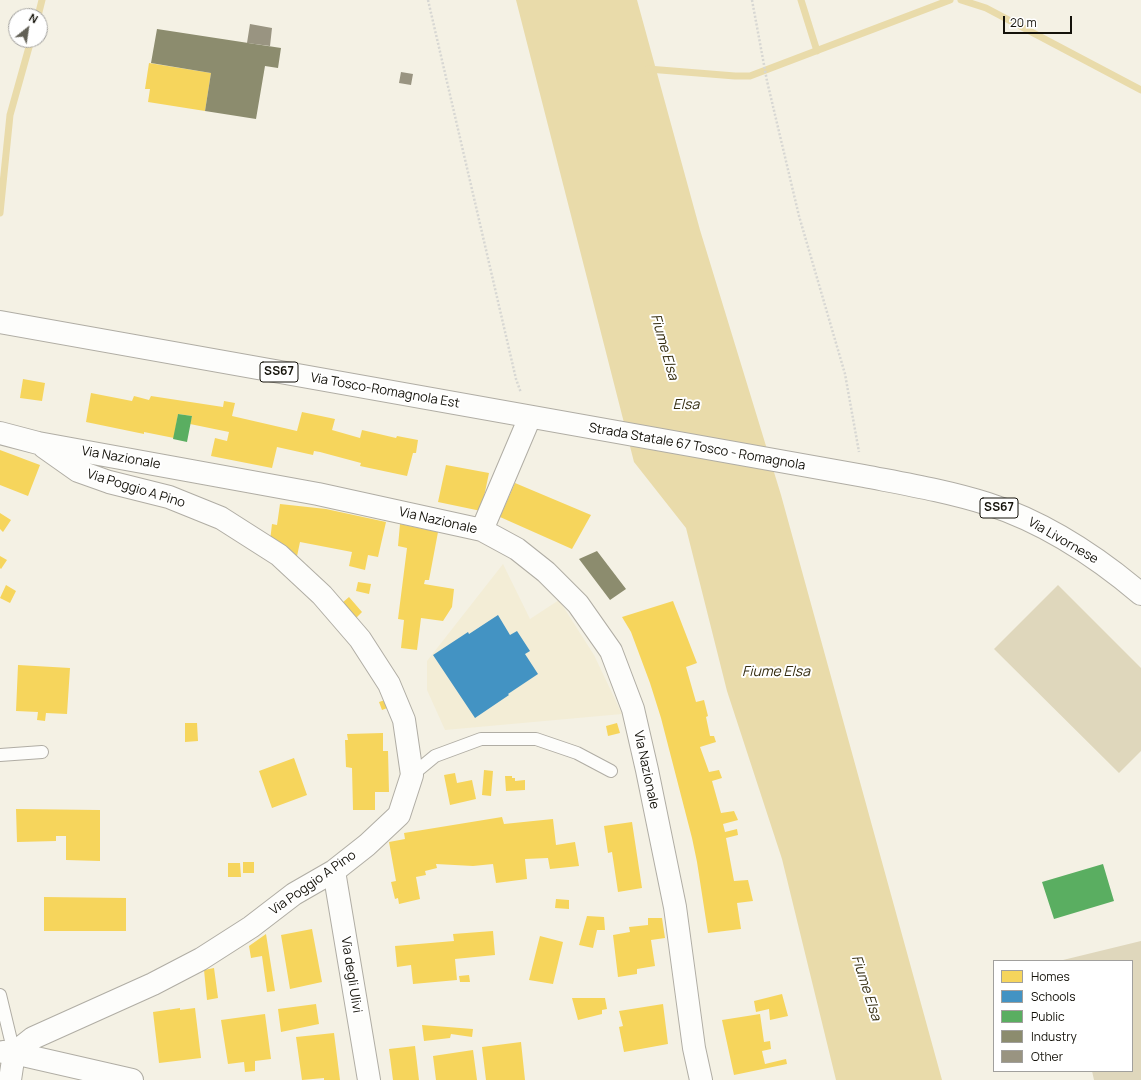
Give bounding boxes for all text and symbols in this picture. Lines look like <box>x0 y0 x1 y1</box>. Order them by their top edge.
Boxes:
north arrow <box>8 8 48 48</box>
scale bar <box>1005 8 1074 34</box>
text: N <box>27 10 41 27</box>
text: 20 m <box>1010 14 1037 31</box>
water label: Fiume Elsa <box>647 312 681 382</box>
road number: SS67 <box>260 362 298 382</box>
street label: Via Tosco-Romagnola Est <box>309 370 461 412</box>
water label: Elsa <box>673 397 699 413</box>
street label: Strada Statale 67 Tosco - Romagnola <box>587 420 807 474</box>
street label: Via Nazionale <box>80 443 162 473</box>
street label: Via Poggio A Pino <box>85 467 187 511</box>
road number: SS67 <box>980 498 1018 518</box>
street label: Via Nazionale <box>397 504 479 538</box>
street label: Via Livornese <box>1025 515 1101 567</box>
water label: Fiume Elsa <box>742 664 810 680</box>
street label: Via Nazionale <box>630 729 662 811</box>
street label: Via Poggio A Pino <box>267 847 359 919</box>
street label: Via degli Ulivi <box>337 936 365 1014</box>
water label: Fiume Elsa <box>848 953 884 1023</box>
legend <box>993 960 1133 1072</box>
text: Homes <box>1031 968 1070 985</box>
text: Schools <box>1031 988 1075 1005</box>
text: Public <box>1031 1008 1065 1025</box>
text: Industry <box>1031 1028 1077 1045</box>
text: Other <box>1031 1048 1063 1065</box>

